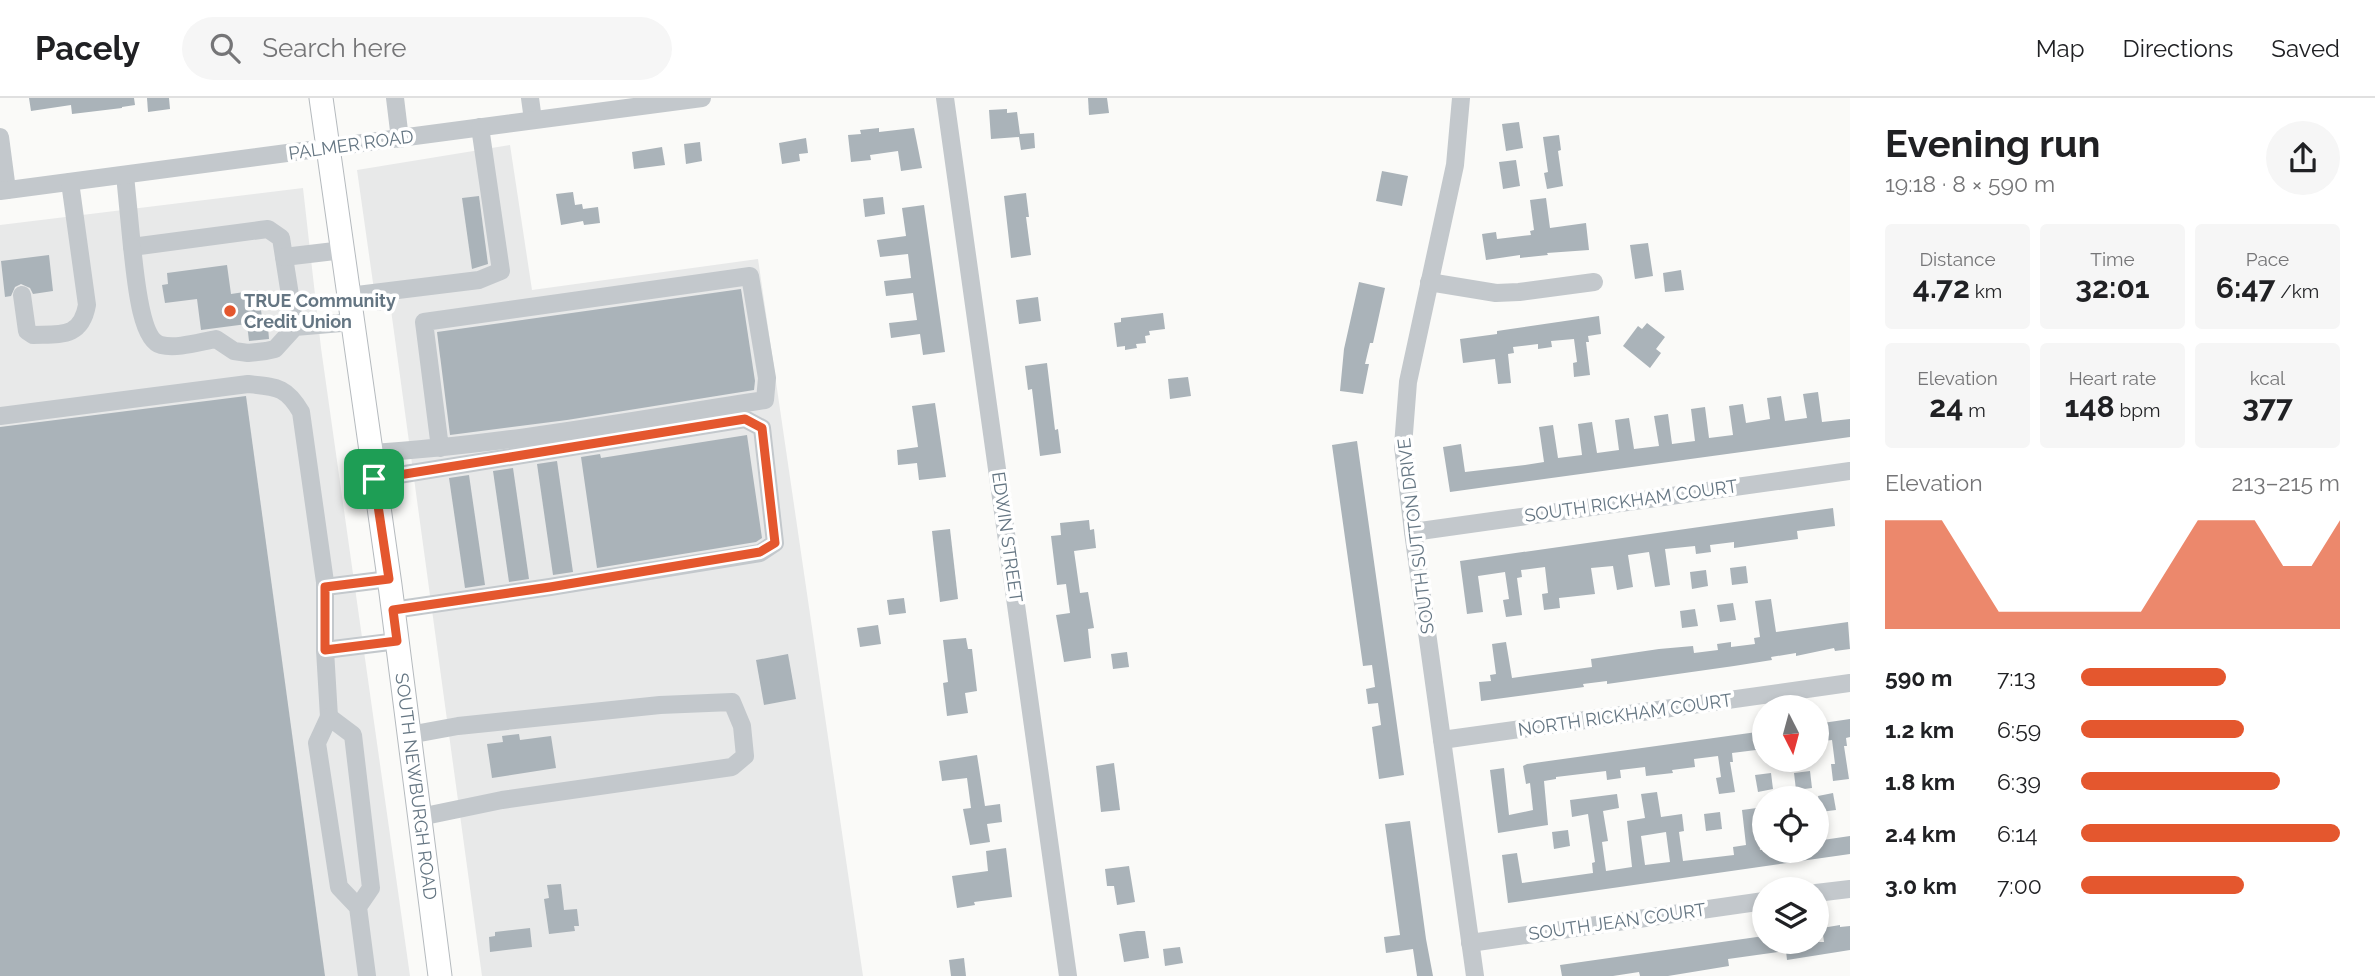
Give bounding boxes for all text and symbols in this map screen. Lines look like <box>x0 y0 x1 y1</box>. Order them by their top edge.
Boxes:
search box <box>182 17 672 80</box>
text: Pacely <box>35 29 140 68</box>
icon: search <box>206 29 244 67</box>
text: Search here <box>262 33 407 63</box>
text: Map <box>2036 34 2085 63</box>
text: Directions <box>2123 34 2233 63</box>
text: Saved <box>2271 34 2340 63</box>
text: Evening run <box>1885 121 2100 166</box>
button: share <box>2266 121 2340 195</box>
street label: PALMER ROAD <box>287 125 415 164</box>
text: 19:18 · 8 × 590 m <box>1885 170 2055 197</box>
text: Distance <box>1919 248 1996 270</box>
text: Time <box>2090 248 2135 270</box>
text: Pace <box>2246 248 2289 270</box>
text: 4.72 <box>1913 270 1970 305</box>
text: 32:01 <box>2075 270 2150 305</box>
text: 6:47 <box>2216 270 2275 305</box>
text: km <box>1970 280 2002 302</box>
text: /km <box>2275 280 2319 302</box>
place label: TRUE Community Credit Union <box>244 290 396 332</box>
marker: TRUE Community Credit Union <box>222 303 238 319</box>
text: Elevation <box>1917 367 1998 389</box>
text: Heart rate <box>2069 367 2156 389</box>
text: kcal <box>2250 367 2285 389</box>
text: 24 <box>1929 389 1963 424</box>
text: 148 <box>2065 389 2115 424</box>
text: 377 <box>2242 389 2293 424</box>
text: m <box>1963 399 1986 421</box>
text: bpm <box>2115 399 2160 421</box>
street label: SOUTH SUTTON DRIVE <box>1393 437 1438 635</box>
pin <box>344 449 404 509</box>
icon: arrive <box>355 460 393 498</box>
text: Elevation <box>1885 469 1983 496</box>
text: 213–215 m <box>2231 469 2340 496</box>
street label: EDWIN STREET <box>988 470 1027 604</box>
street label: SOUTH RICKHAM COURT <box>1523 475 1739 526</box>
text: 590 m <box>1885 664 1952 691</box>
text: 7:13 <box>1997 664 2036 691</box>
street label: SOUTH NEWBURGH ROAD <box>391 672 441 901</box>
street label: NORTH RICKHAM COURT <box>1517 689 1733 740</box>
north arrow <box>1752 695 1829 772</box>
map controls <box>1752 695 1829 954</box>
text: 1.2 km <box>1885 716 1954 743</box>
text: 6:59 <box>1997 716 2041 743</box>
text: 1.8 km <box>1885 768 1955 795</box>
text: 6:39 <box>1997 768 2041 795</box>
button: locate <box>1752 786 1829 863</box>
text: 2.4 km <box>1885 820 1956 847</box>
text: 6:14 <box>1997 820 2038 847</box>
text: 3.0 km <box>1885 872 1957 899</box>
text: 7:00 <box>1997 872 2042 899</box>
button: layers <box>1752 877 1829 954</box>
street label: SOUTH JEAN COURT <box>1527 899 1707 944</box>

